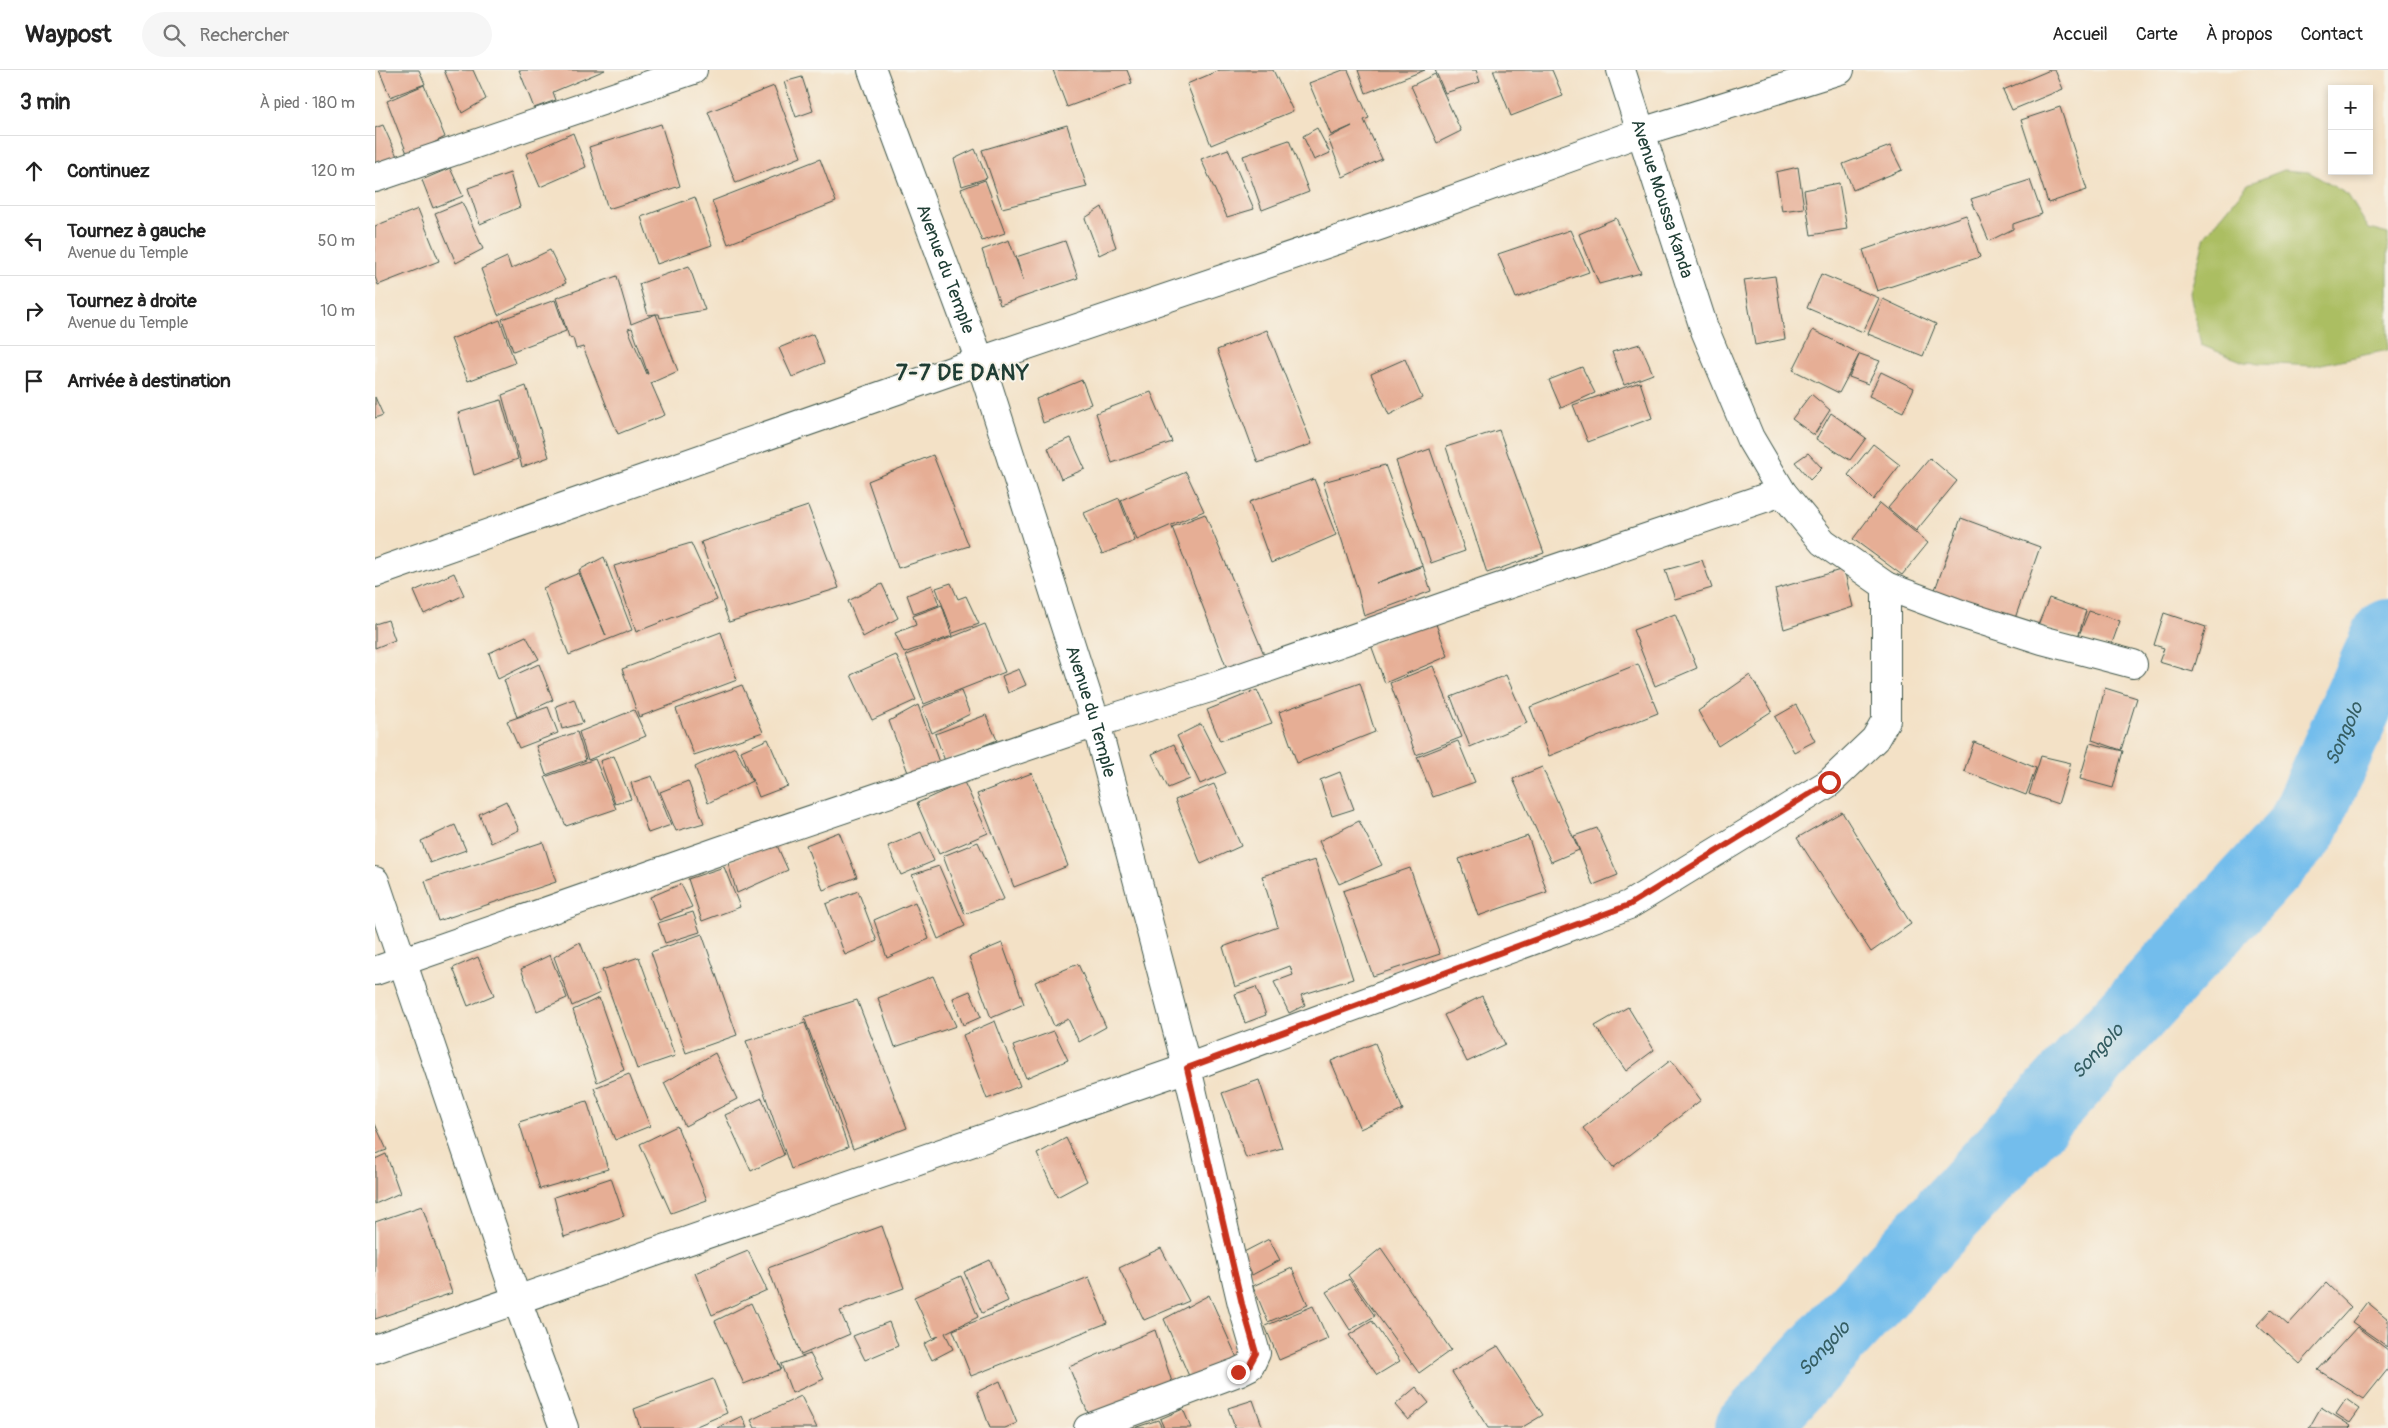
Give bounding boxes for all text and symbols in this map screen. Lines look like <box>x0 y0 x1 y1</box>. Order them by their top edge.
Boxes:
search box <box>142 12 492 57</box>
text: Waypost <box>25 20 112 49</box>
icon: search <box>160 21 188 49</box>
text: Rechercher <box>200 23 289 47</box>
text: Accueil <box>2052 23 2108 46</box>
text: Carte <box>2136 23 2178 46</box>
text: À propos <box>2206 23 2272 46</box>
text: Contact <box>2300 23 2363 46</box>
map controls <box>2328 85 2373 175</box>
button: + <box>2328 85 2373 130</box>
text: 3 min <box>20 89 70 116</box>
text: À pied · 180 m <box>260 93 355 113</box>
street label: Avenue Moussa Kanda <box>1626 116 1699 281</box>
button: − <box>2328 130 2373 175</box>
icon: ahead <box>20 157 48 185</box>
text: Continuez <box>67 159 150 183</box>
text: 120 m <box>311 161 355 181</box>
street label: Avenue du Temple <box>911 201 980 337</box>
text: Tournez à gauche <box>67 219 206 243</box>
icon: left <box>20 227 48 255</box>
text: 50 m <box>318 231 355 251</box>
text: Avenue du Temple <box>67 243 188 263</box>
text: Tournez à droite <box>67 289 197 313</box>
icon: right <box>20 297 48 325</box>
text: 10 m <box>320 301 355 321</box>
text: Avenue du Temple <box>67 313 188 333</box>
district label: 7-7 DE DANY <box>896 359 1030 387</box>
icon: arrive <box>20 367 48 395</box>
text: Arrivée à destination <box>67 369 231 393</box>
street label: Avenue du Temple <box>1060 643 1121 780</box>
water label: Songolo <box>2320 697 2369 769</box>
route start <box>1818 771 1841 794</box>
water label: Songolo <box>2066 1017 2130 1084</box>
water label: Songolo <box>1793 1315 1857 1381</box>
route end <box>1227 1361 1250 1384</box>

